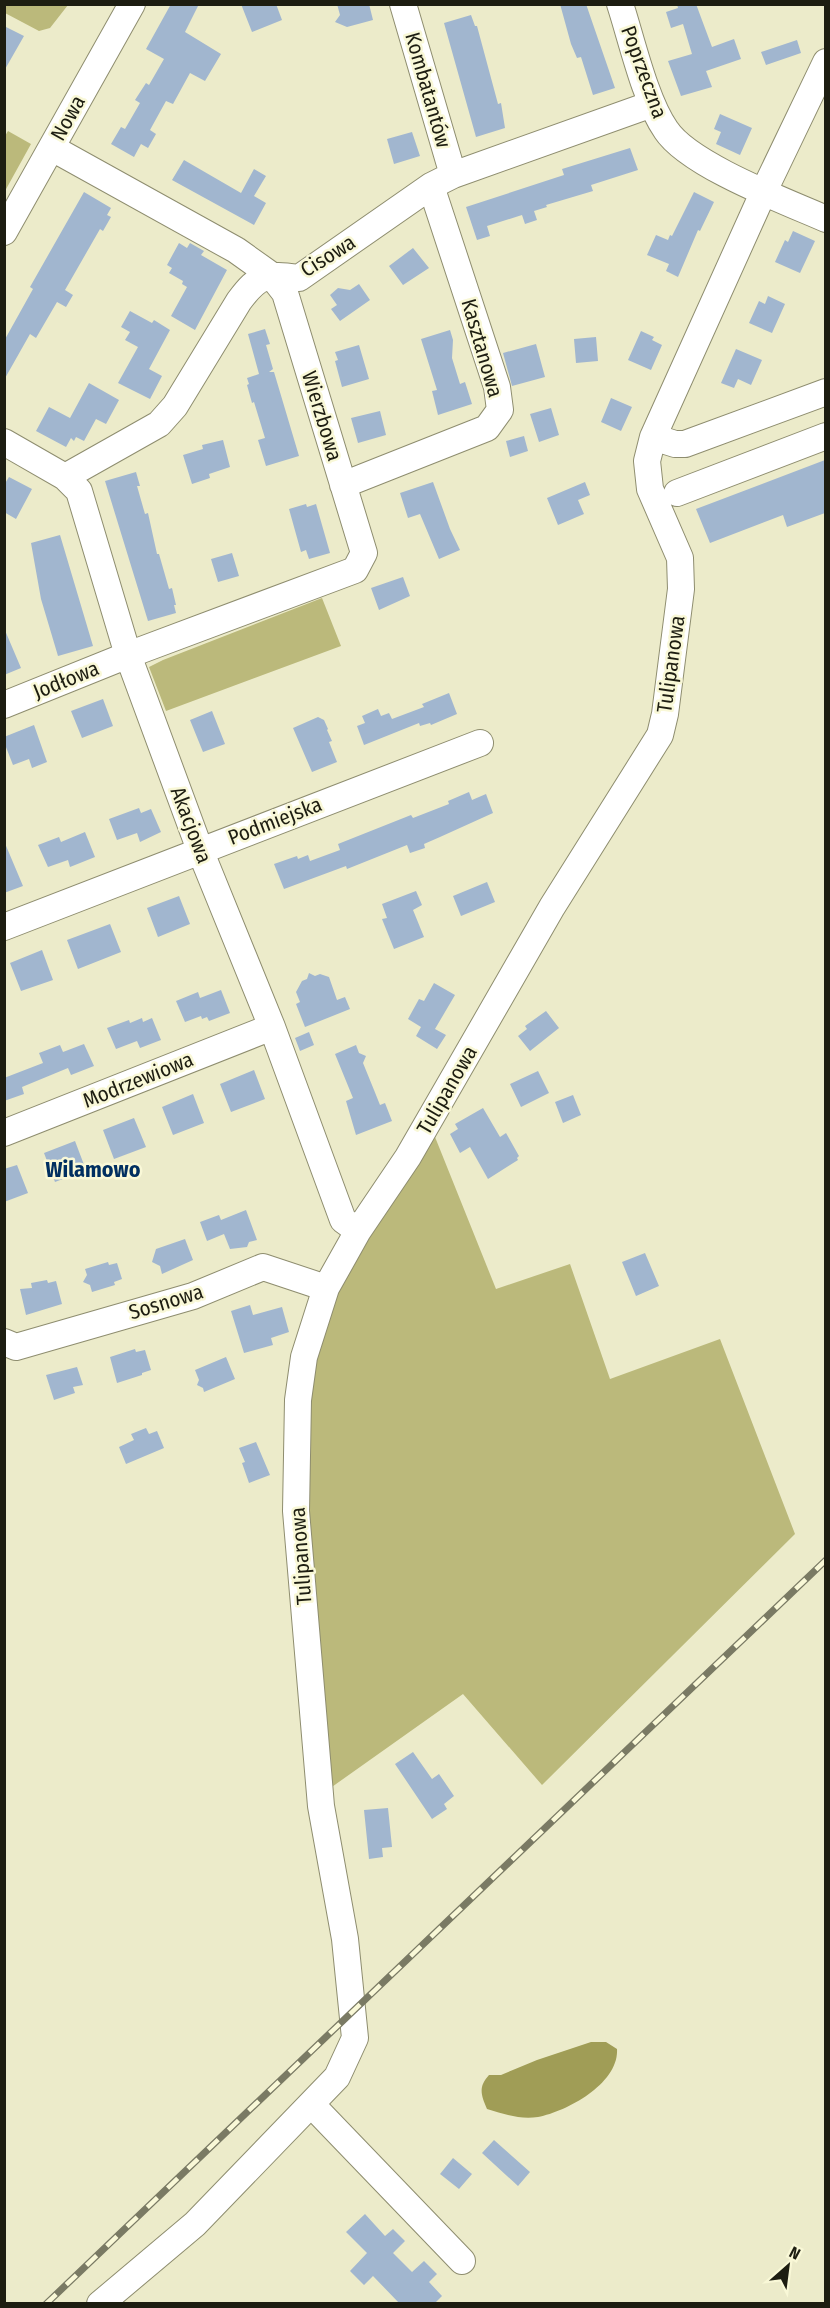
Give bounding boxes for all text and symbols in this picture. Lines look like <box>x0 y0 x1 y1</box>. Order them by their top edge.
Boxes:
street label: Poprzeczna <box>615 22 673 122</box>
street label: Kombatantów <box>399 29 457 151</box>
street label: Nowa <box>45 91 91 145</box>
street label: Cisowa <box>296 229 360 283</box>
street label: Kasztanowa <box>456 296 508 400</box>
street label: Wierzbowa <box>296 368 348 464</box>
street label: Tulipanowa <box>651 614 691 714</box>
street label: Jodłowa <box>29 655 103 705</box>
street label: Akacjowa <box>165 783 217 867</box>
street label: Podmiejska <box>224 791 326 851</box>
street label: Tulipanowa <box>411 1041 483 1139</box>
street label: Modrzewiowa <box>79 1046 197 1114</box>
district label: Wilamowo <box>46 1156 141 1183</box>
street label: Sosnowa <box>126 1278 206 1326</box>
street label: Tulipanowa <box>285 1506 317 1606</box>
north arrow <box>758 2236 818 2296</box>
text: N <box>786 2243 804 2264</box>

